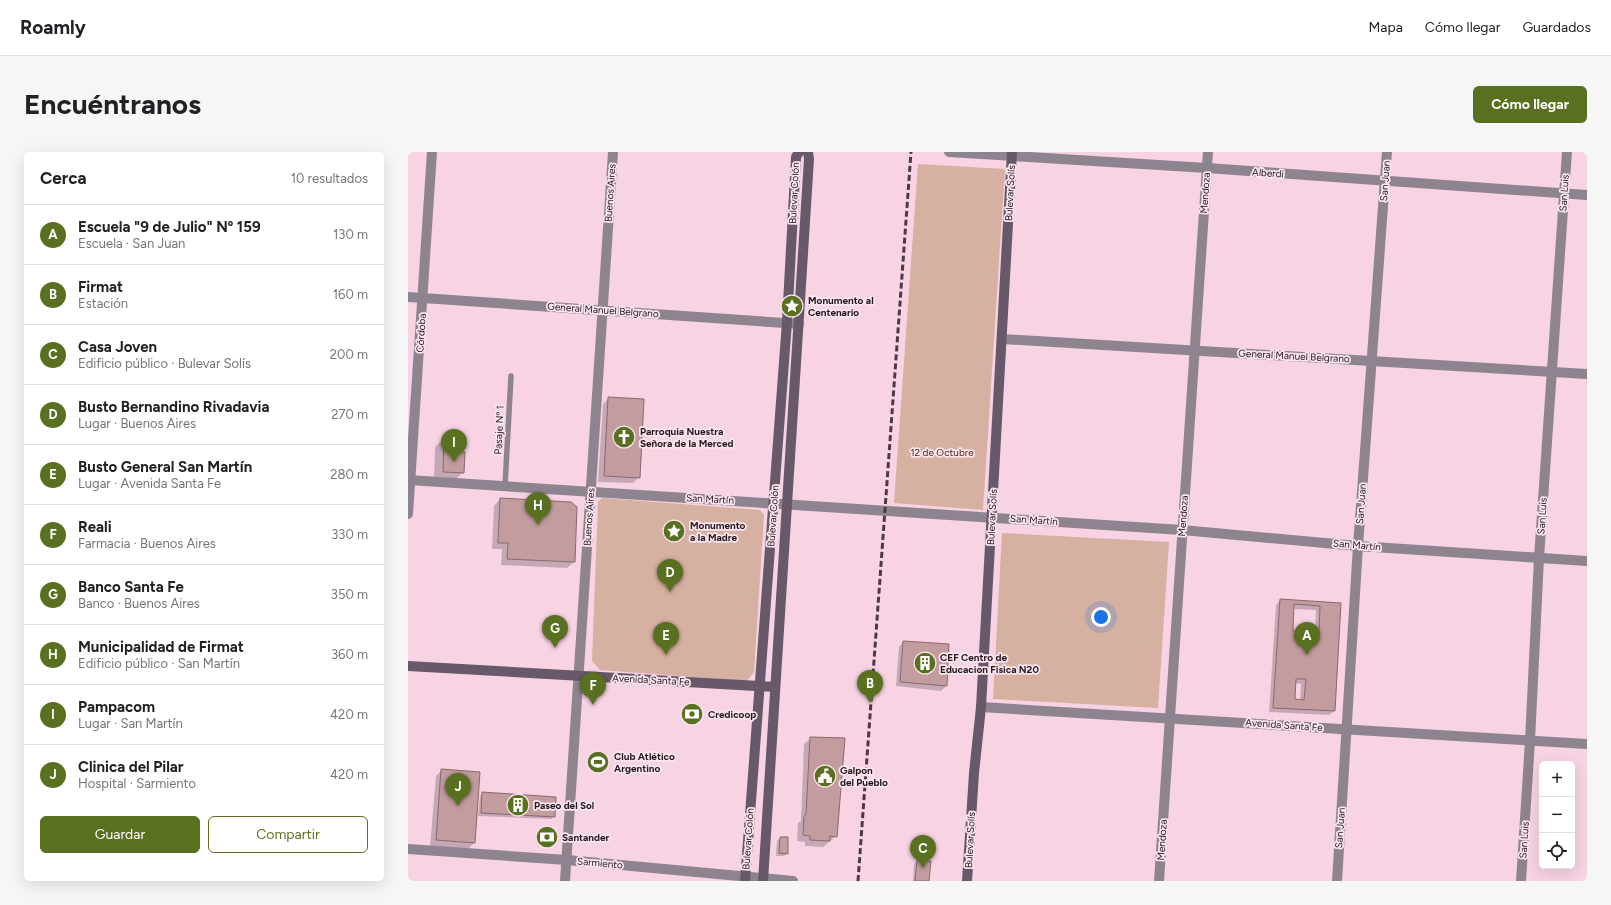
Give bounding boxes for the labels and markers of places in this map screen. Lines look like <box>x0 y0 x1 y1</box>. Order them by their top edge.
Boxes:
place icon: Monumento al Centenario <box>779 293 805 319</box>
place label: Monumento al Centenario <box>808 294 874 319</box>
church icon: Parroquia Nuestra Señora de la Merced <box>611 424 637 450</box>
place label: Parroquia Nuestra Señora de la Merced <box>640 425 734 450</box>
pin: I <box>441 429 467 462</box>
pin: H <box>525 492 551 525</box>
place icon: Monumento a la Madre <box>661 518 687 544</box>
place label: Monumento a la Madre <box>690 519 746 544</box>
pin: D <box>657 559 683 592</box>
pin: G <box>542 615 568 648</box>
pin: E <box>653 622 679 655</box>
pin: A <box>1294 622 1320 655</box>
building icon: CEF Centro de Educacion Fisica N20 <box>912 650 938 676</box>
place label: CEF Centro de Educacion Fisica N20 <box>940 651 1039 676</box>
pin: B <box>857 670 883 703</box>
pin: F <box>580 672 606 705</box>
bank icon: Credicoop <box>679 701 705 727</box>
place label: Credicoop <box>708 708 756 721</box>
sports icon: Club Atlético Argentino <box>585 749 611 775</box>
place label: Club Atlético Argentino <box>614 750 675 775</box>
public building icon: Galpon del Pueblo <box>812 763 838 789</box>
place label: Galpon del Pueblo <box>840 764 888 789</box>
pin: J <box>445 773 471 806</box>
building icon: Paseo del Sol <box>505 792 531 818</box>
place label: Paseo del Sol <box>534 799 594 812</box>
bank icon: Santander <box>534 824 560 850</box>
place label: Santander <box>562 831 610 844</box>
pin: C <box>910 835 936 868</box>

